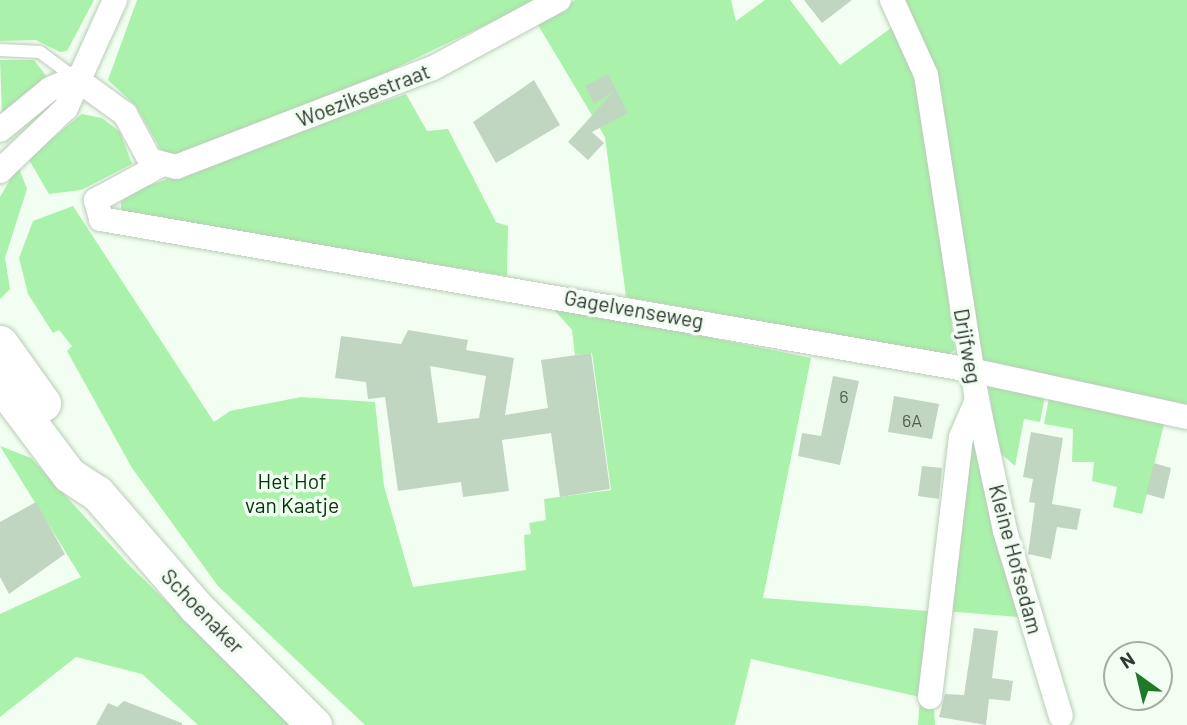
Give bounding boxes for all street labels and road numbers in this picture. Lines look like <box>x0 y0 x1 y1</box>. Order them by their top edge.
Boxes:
street label: Woeziksestraat <box>293 58 433 132</box>
street label: Gagelvenseweg <box>562 284 706 334</box>
street label: Drijfweg <box>949 306 987 386</box>
street label: Kleine Hofsedam <box>984 481 1048 637</box>
street label: Schoenaker <box>156 563 250 659</box>

